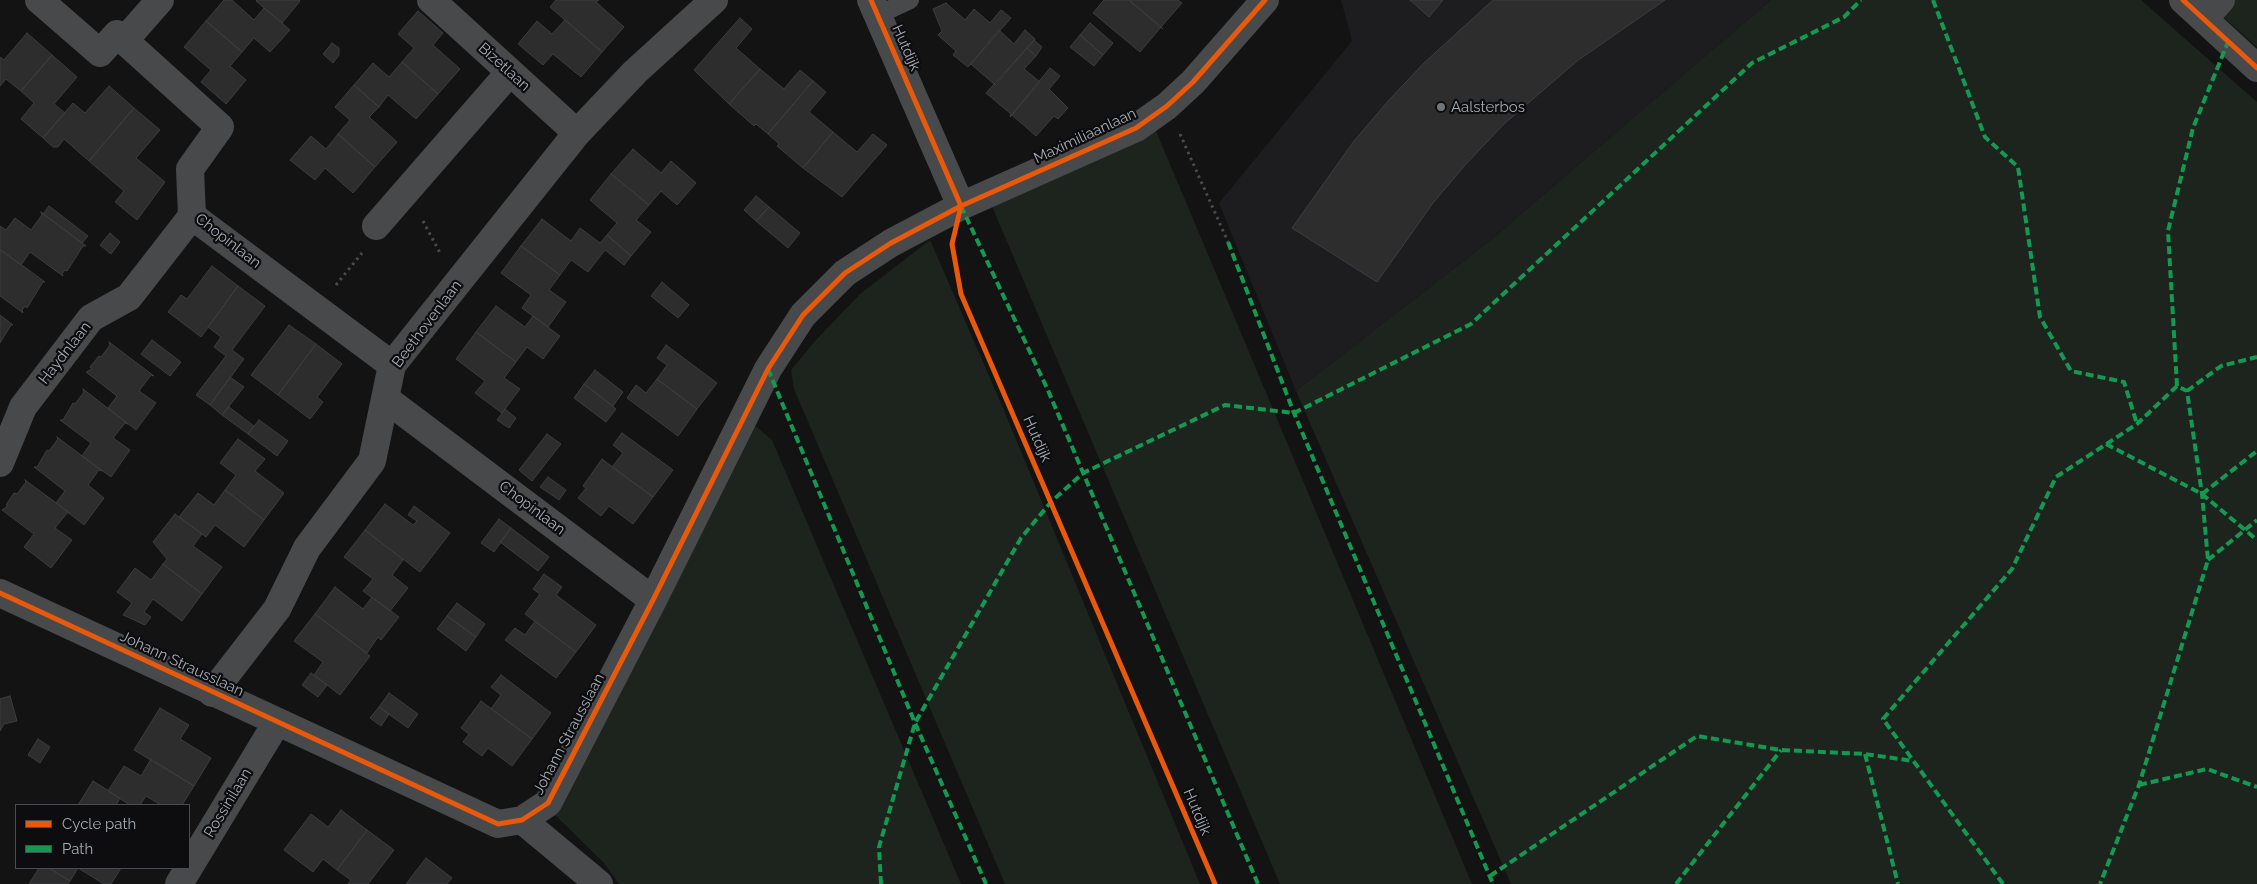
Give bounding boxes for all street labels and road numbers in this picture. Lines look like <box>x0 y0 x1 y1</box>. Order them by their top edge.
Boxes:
street label: Hutdijk <box>888 22 924 74</box>
street label: Bizetlaan <box>474 39 534 95</box>
street label: Maximiliaanlaan <box>1031 104 1139 168</box>
street label: Chopinlaan <box>192 210 264 272</box>
street label: Beethovenlaan <box>388 277 466 371</box>
street label: Haydnlaan <box>35 318 95 388</box>
street label: Hutdijk <box>1019 413 1055 465</box>
street label: Chopinlaan <box>495 477 569 539</box>
street label: Johann Strausslaan <box>117 627 247 701</box>
street label: Johann Strausslaan <box>530 671 608 797</box>
street label: Rossinilaan <box>200 765 256 841</box>
street label: Hutdijk <box>1179 786 1215 838</box>

